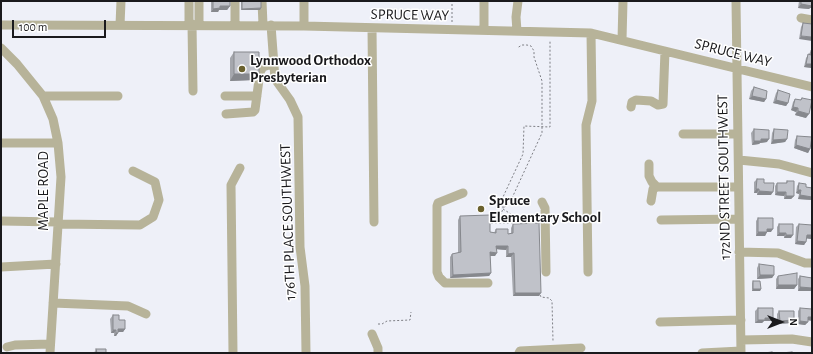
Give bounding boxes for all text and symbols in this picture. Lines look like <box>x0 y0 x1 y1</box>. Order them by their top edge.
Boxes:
street label: SPRUCE WAY <box>370 5 450 25</box>
scale bar <box>14 12 108 38</box>
text: 100 m <box>19 21 47 33</box>
street label: SPRUCE WAY <box>693 35 773 71</box>
place label: Lynnwood Orthodox Presbyterian <box>250 51 371 86</box>
marker: Lynnwood Orthodox Presbyterian <box>237 64 247 74</box>
street label: 172ND STREET SOUTHWEST <box>714 94 734 260</box>
street label: 176TH PLACE SOUTHWEST <box>276 143 300 301</box>
street label: MAPLE ROAD <box>34 151 52 231</box>
place label: Spruce Elementary School <box>489 191 601 226</box>
marker: Spruce Elementary School <box>476 204 486 214</box>
north arrow <box>761 302 801 342</box>
text: N <box>788 318 799 326</box>

